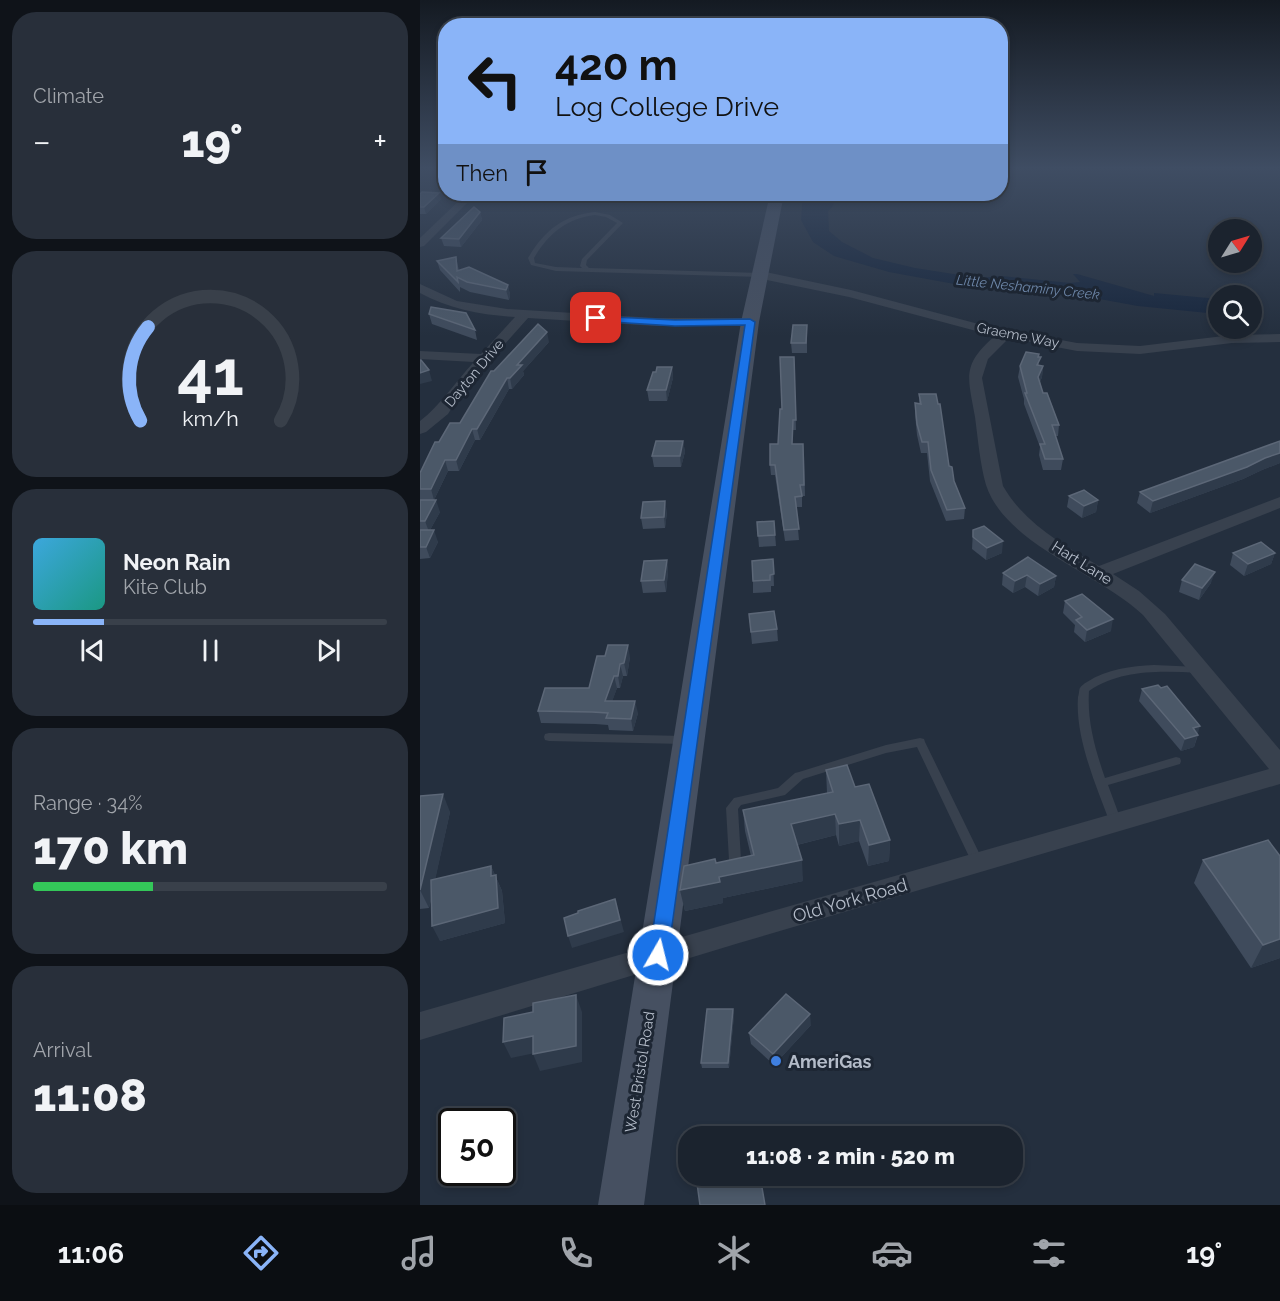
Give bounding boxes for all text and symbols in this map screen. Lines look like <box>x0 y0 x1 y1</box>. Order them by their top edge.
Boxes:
text: 420 m <box>555 41 678 90</box>
icon: left <box>456 42 534 120</box>
text: Climate <box>33 84 104 108</box>
text: Log College Drive <box>555 91 779 122</box>
text: 19° <box>181 115 243 168</box>
text: − <box>33 122 51 161</box>
text: + <box>373 122 387 161</box>
icon: arrive <box>520 156 553 189</box>
text: Then <box>456 160 508 186</box>
north arrow <box>1208 219 1262 273</box>
map controls <box>1208 219 1262 339</box>
water label: Little Neshaminy Creek <box>956 272 1101 303</box>
button: search <box>1208 285 1262 339</box>
pin <box>570 292 621 343</box>
icon: arrive <box>579 301 612 334</box>
street label: Graeme Way <box>975 319 1061 351</box>
text: 41 <box>177 336 243 410</box>
street label: Dayton Drive <box>441 336 507 410</box>
text: km/h <box>182 406 238 431</box>
street label: Hart Lane <box>1048 537 1116 589</box>
text: Neon Rain <box>123 549 231 575</box>
text: Kite Club <box>123 575 207 599</box>
icon: previous <box>76 634 109 667</box>
icon: pause <box>194 634 227 667</box>
icon: next <box>312 634 345 667</box>
text: Range · 34% <box>33 791 142 815</box>
text: 170 km <box>33 822 188 875</box>
street label: Old York Road <box>790 874 910 926</box>
position arrow <box>626 923 690 987</box>
street label: West Bristol Road <box>622 1010 658 1134</box>
text: Arrival <box>33 1038 92 1062</box>
place label: AmeriGas <box>788 1051 872 1072</box>
marker: AmeriGas <box>769 1054 783 1068</box>
text: 11:08 <box>33 1069 147 1122</box>
speed limit sign: 50 <box>438 1108 516 1186</box>
text: 11:08 · 2 min · 520 m <box>746 1143 955 1169</box>
icon: directions <box>240 1232 282 1274</box>
icon: music <box>398 1232 440 1274</box>
icon: phone <box>555 1232 597 1274</box>
icon: climate <box>713 1232 755 1274</box>
icon: car <box>871 1232 913 1274</box>
icon: filters <box>1028 1232 1070 1274</box>
text: 11:06 <box>58 1238 124 1269</box>
text: 19° <box>1186 1238 1222 1269</box>

